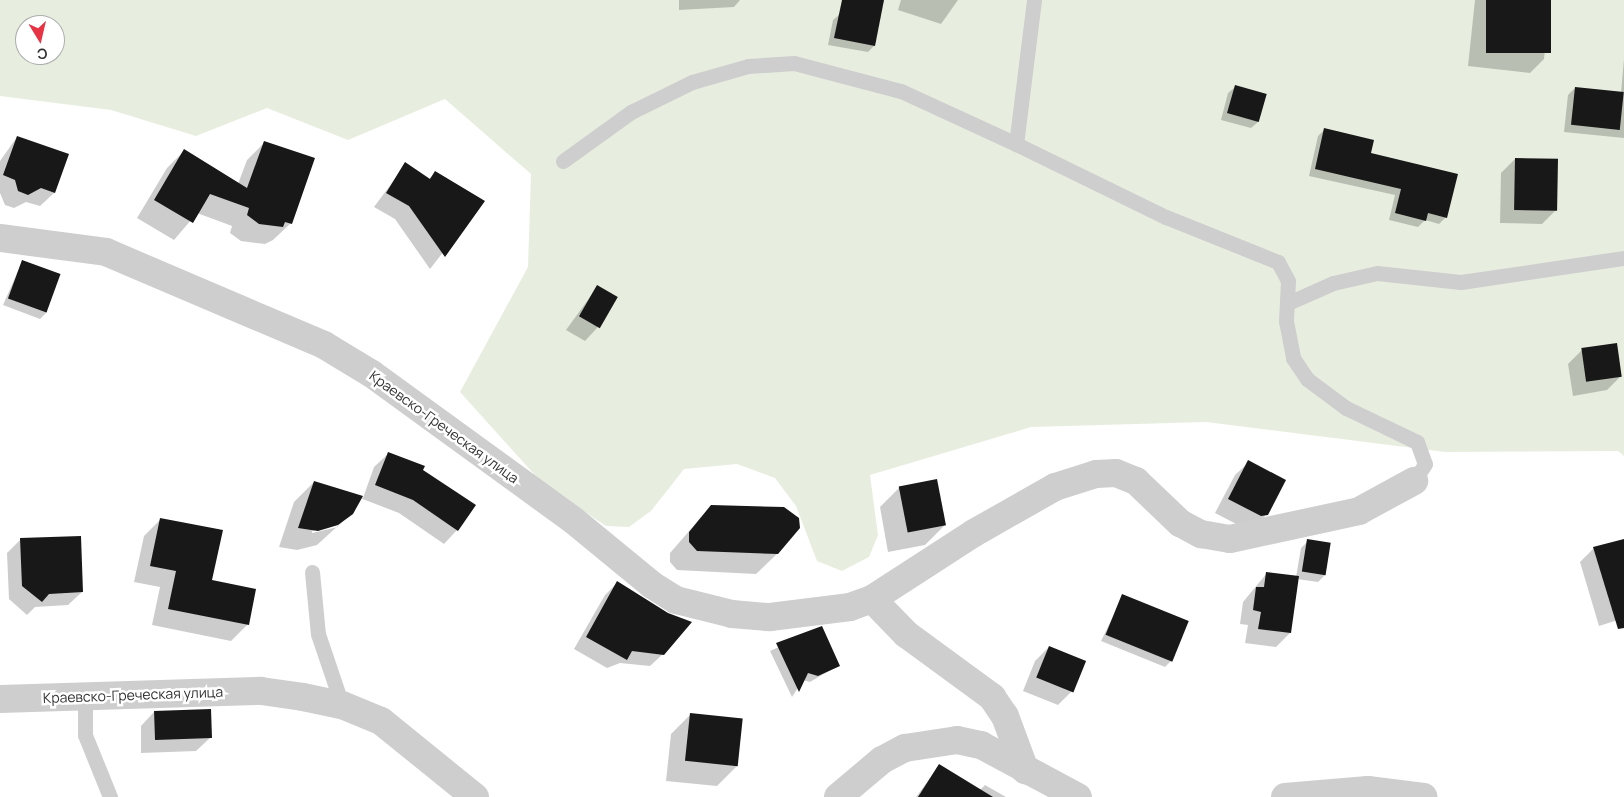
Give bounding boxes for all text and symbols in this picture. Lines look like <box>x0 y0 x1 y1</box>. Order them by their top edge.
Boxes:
north arrow <box>15 15 65 65</box>
text: С <box>36 44 49 65</box>
street label: Краевско-Греческая улица <box>366 367 522 487</box>
street label: Краевско-Греческая улица <box>43 683 223 707</box>

